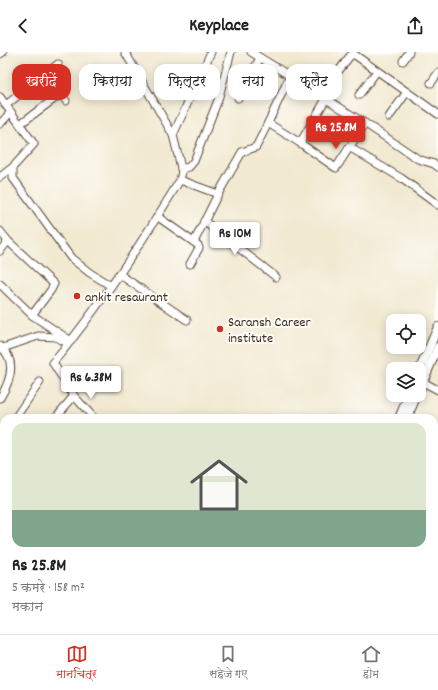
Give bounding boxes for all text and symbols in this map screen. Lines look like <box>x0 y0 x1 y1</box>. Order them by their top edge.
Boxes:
text: Keyplace <box>189 14 249 39</box>
icon: back <box>12 15 34 37</box>
icon: share <box>404 15 426 37</box>
chip: खरीदें <box>12 64 71 100</box>
chip: किराया <box>79 64 146 100</box>
chip: फ़िल्टर <box>154 64 220 100</box>
chip: नया <box>228 64 278 100</box>
chip: फ़्लैट <box>286 64 342 100</box>
pin: Rs 25.8M <box>295 116 377 150</box>
text: Rs 25.8M <box>315 119 357 138</box>
pin: Rs 10M <box>202 222 268 256</box>
text: Rs 10M <box>219 225 251 244</box>
place label: ankit resaurant <box>85 288 168 308</box>
marker: ankit resaurant <box>72 291 82 301</box>
place label: Saransh Career institute <box>228 313 311 349</box>
map controls <box>386 314 426 402</box>
button: locate <box>386 314 426 354</box>
marker: Saransh Career institute <box>215 324 225 334</box>
button: layers <box>386 362 426 402</box>
pin: Rs 6.38M <box>50 366 132 400</box>
text: Rs 6.38M <box>70 369 112 388</box>
icon: home <box>183 449 255 521</box>
text: Rs 25.8M <box>12 555 66 579</box>
text: 5 कमरे · 158 m² <box>12 579 85 598</box>
text: मकान <box>12 598 43 617</box>
tab: मानचित्र <box>56 643 97 683</box>
tab: सहेजे गए <box>209 643 247 683</box>
tab: होम <box>360 643 382 683</box>

